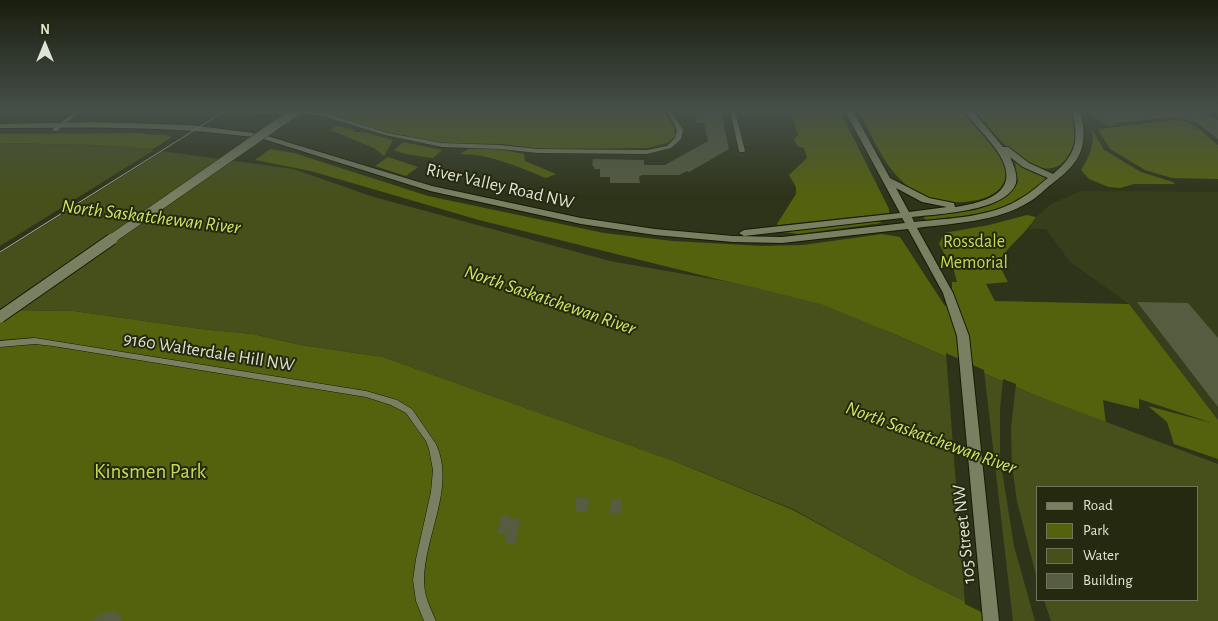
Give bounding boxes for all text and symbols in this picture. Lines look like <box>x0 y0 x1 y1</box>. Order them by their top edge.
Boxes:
north arrow <box>20 20 70 70</box>
text: N <box>40 23 50 37</box>
street label: River Valley Road NW <box>424 158 576 214</box>
water label: North Saskatchewan River <box>60 195 242 239</box>
park label: Rossdale Memorial <box>940 231 1008 274</box>
water label: North Saskatchewan River <box>461 260 639 340</box>
street label: 9160 Walterdale Hill NW <box>122 328 296 376</box>
water label: North Saskatchewan River <box>843 397 1019 479</box>
park label: Kinsmen Park <box>94 459 206 485</box>
street label: 105 Street NW <box>948 483 980 585</box>
legend <box>1036 486 1198 601</box>
text: Road <box>1083 498 1113 513</box>
text: Park <box>1083 523 1109 538</box>
text: Water <box>1083 548 1119 563</box>
text: Building <box>1083 573 1133 588</box>

